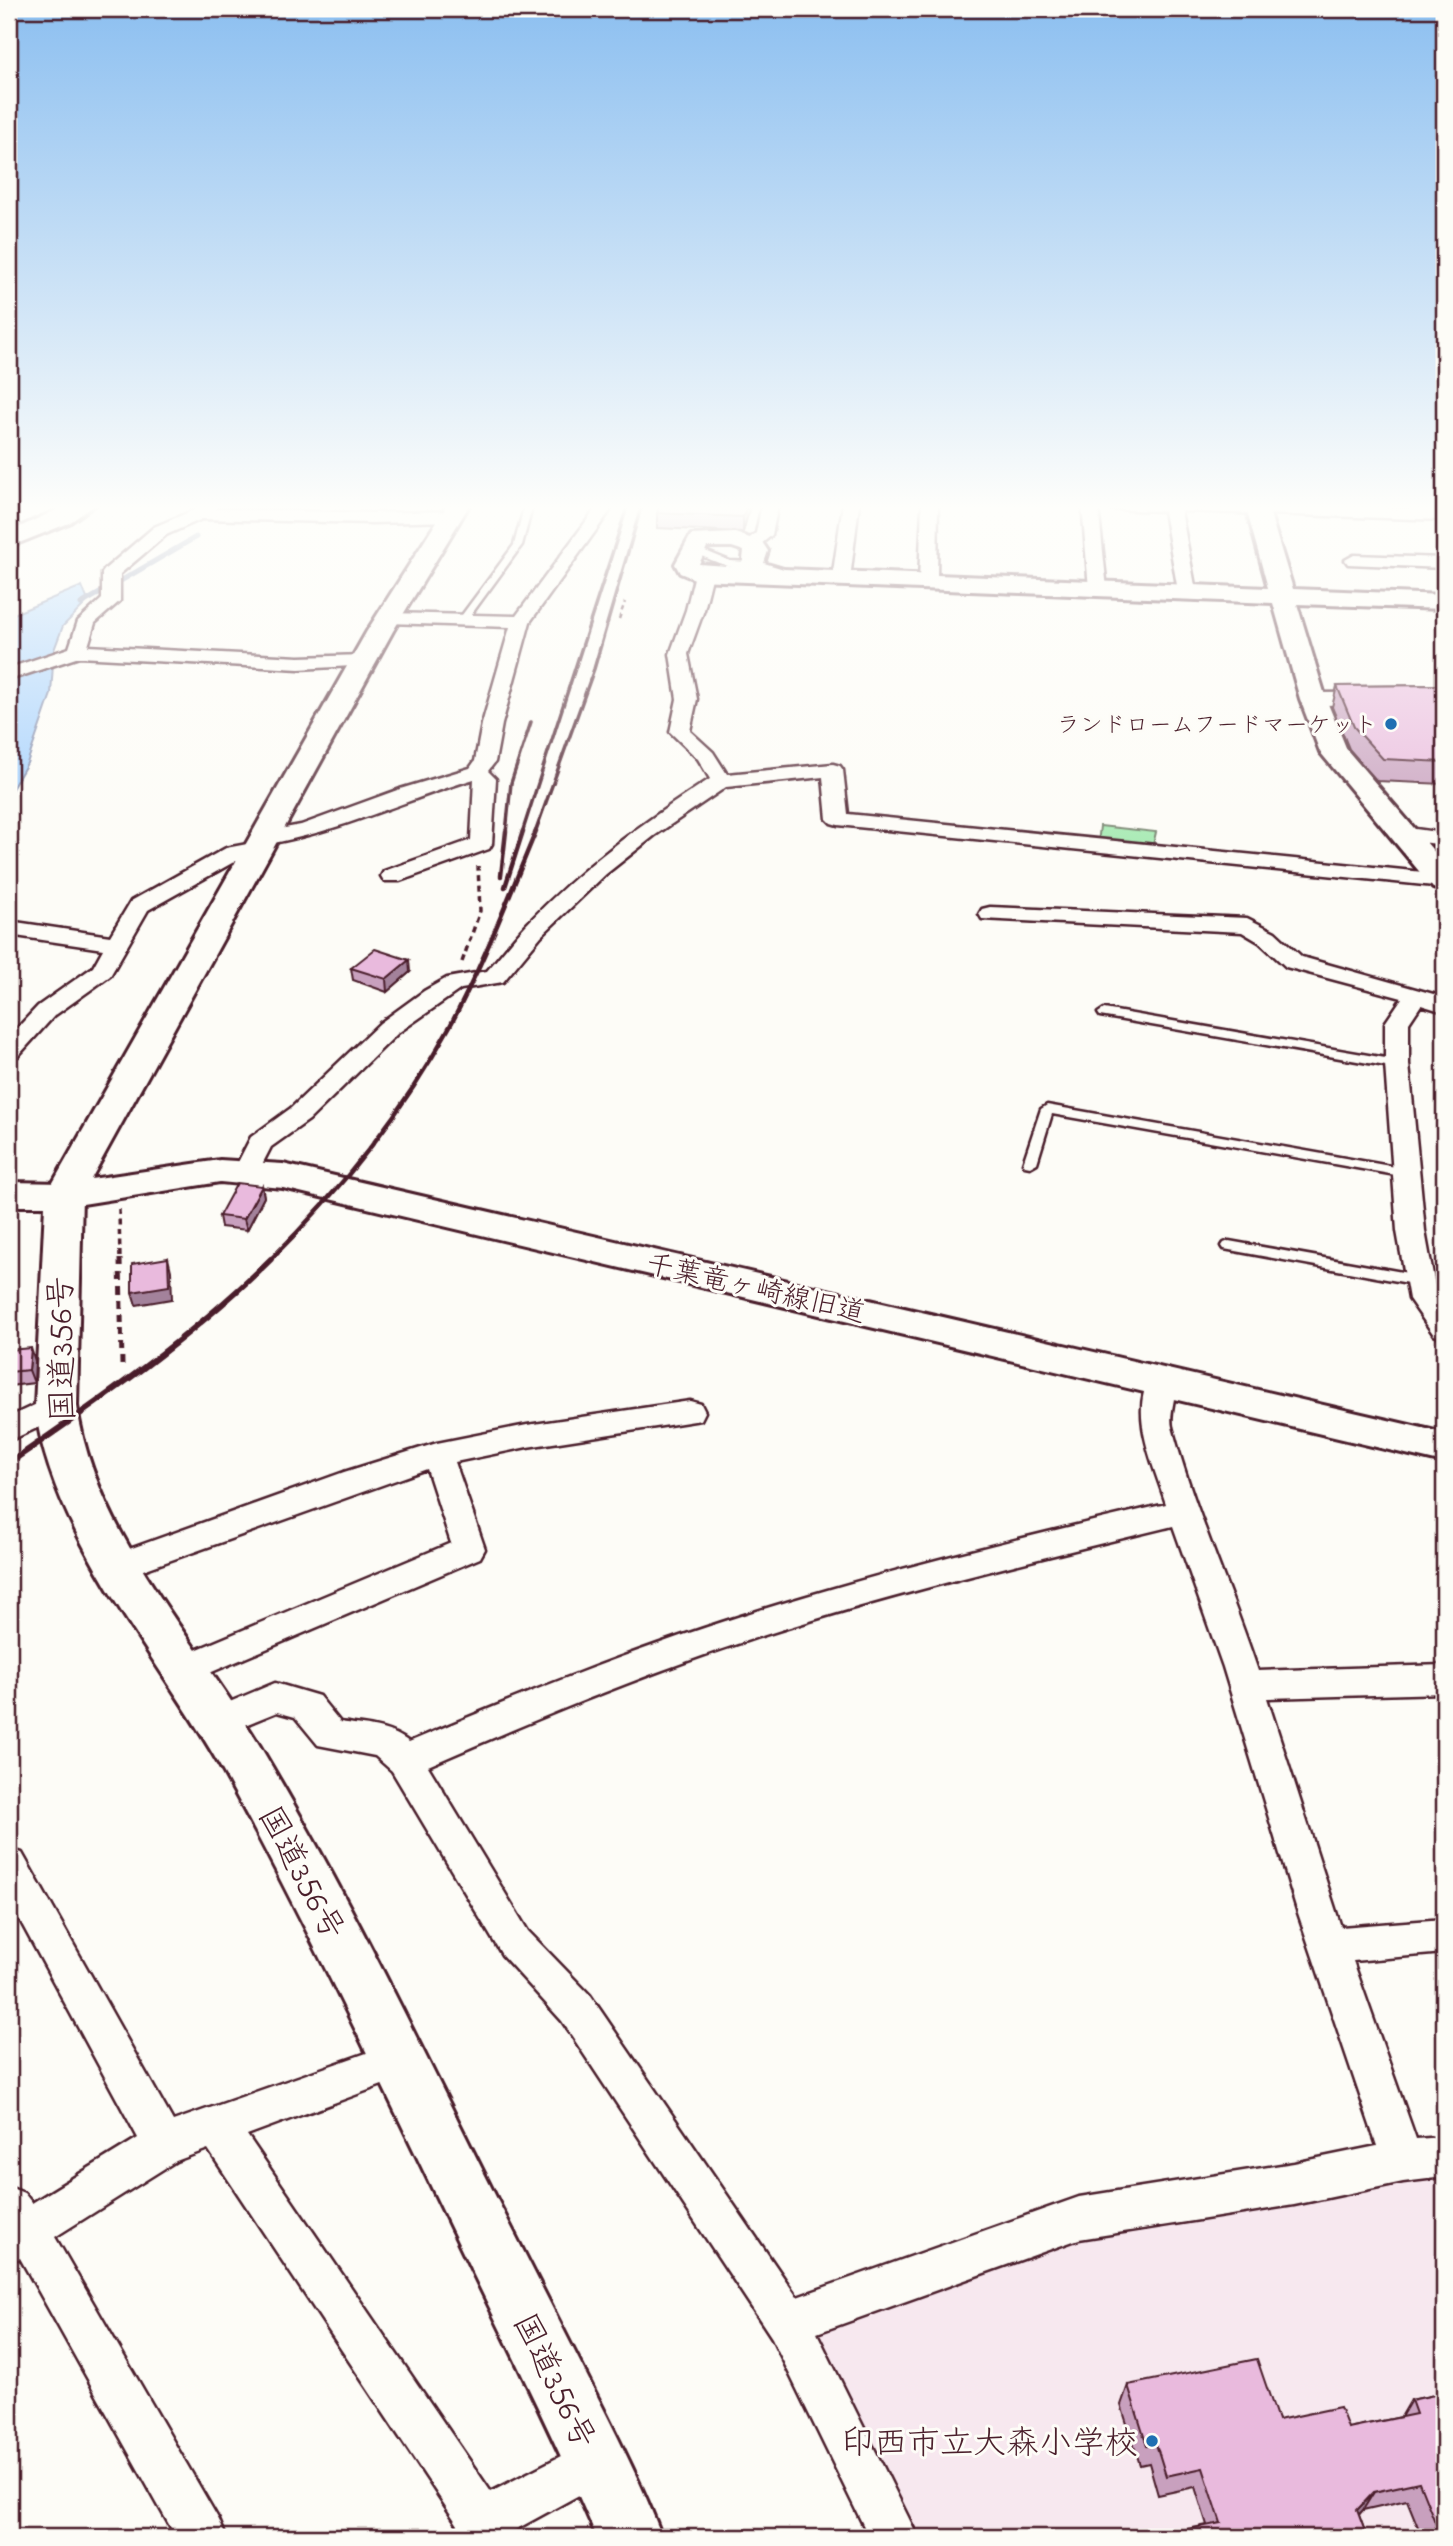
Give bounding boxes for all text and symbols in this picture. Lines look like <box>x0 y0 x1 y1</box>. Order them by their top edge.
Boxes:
place label: ランドロームフードマーケット <box>1057 710 1377 743</box>
marker: ランドロームフードマーケット <box>1383 716 1399 732</box>
street label: 千葉竜ヶ崎線旧道 <box>641 1245 869 1336</box>
street label: 国道356号 <box>39 1276 89 1422</box>
street label: 国道356号 <box>244 1798 355 1950</box>
street label: 国道356号 <box>499 2306 606 2458</box>
place label: 印西市立大森小学校 <box>841 2421 1138 2469</box>
marker: 印西市立大森小学校 <box>1144 2433 1160 2449</box>

